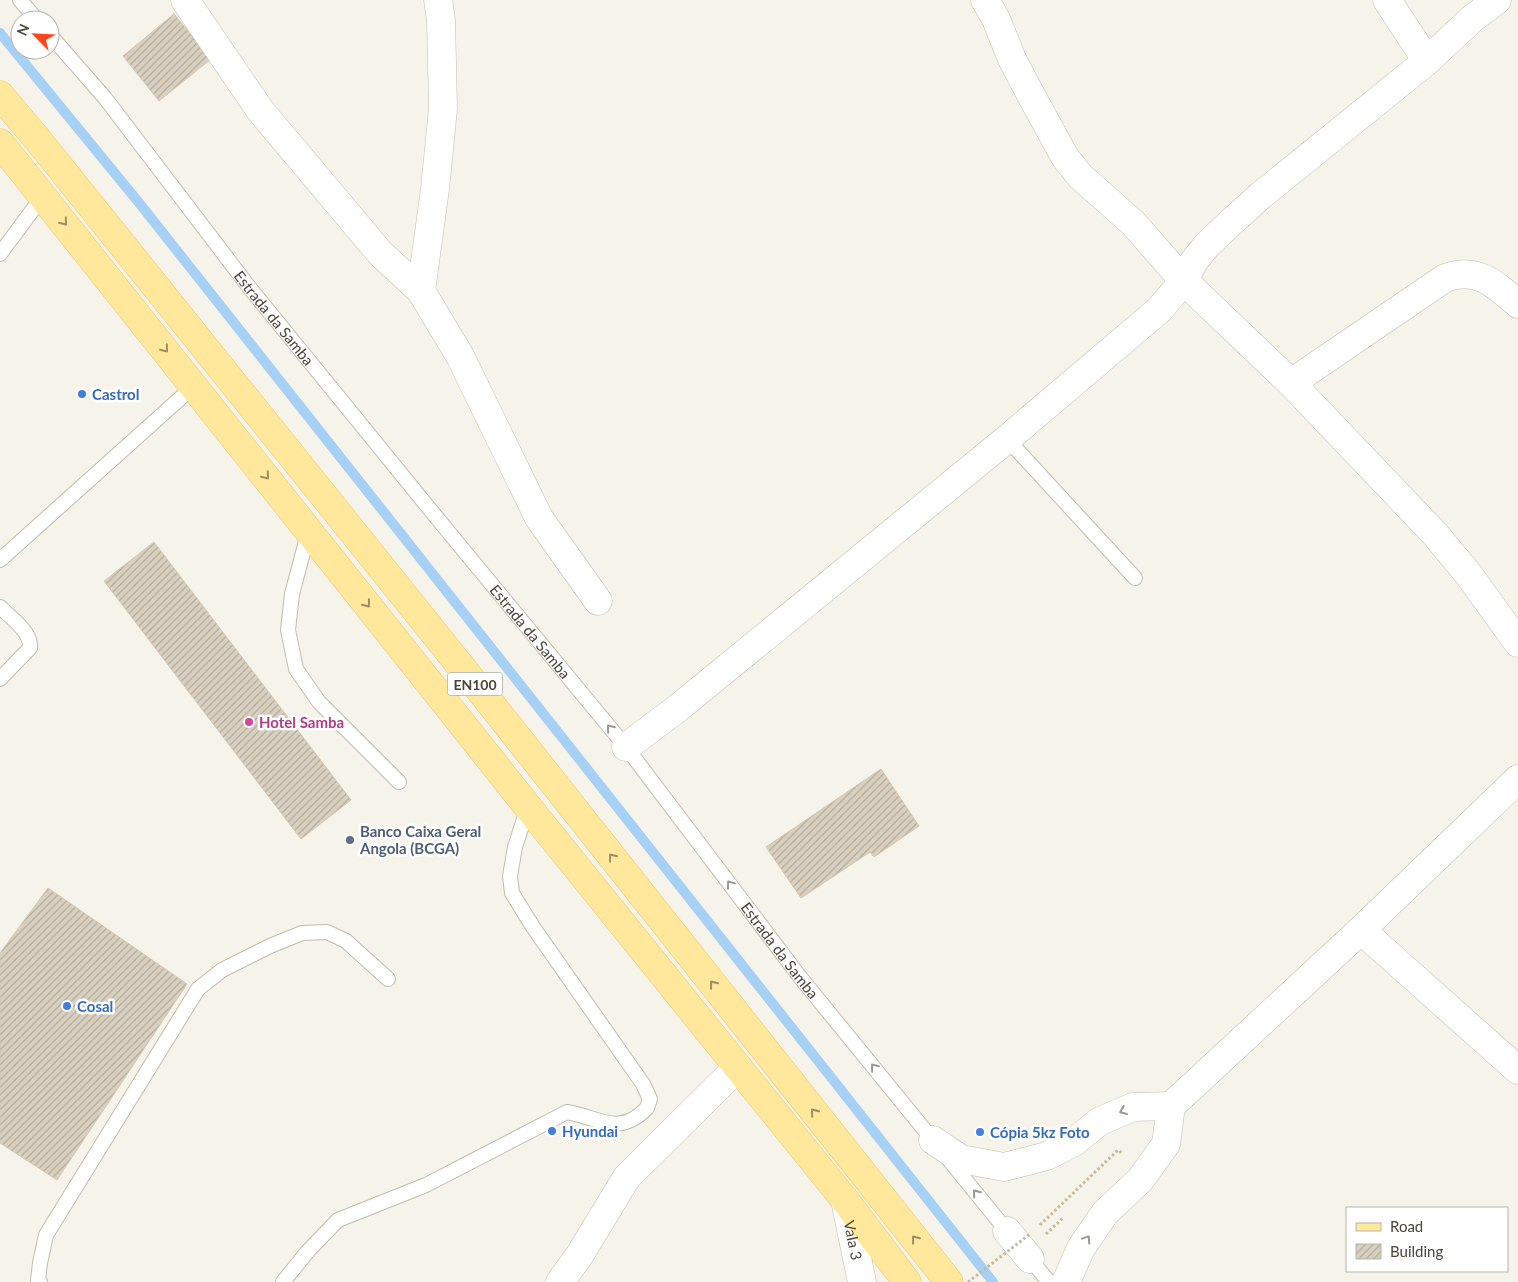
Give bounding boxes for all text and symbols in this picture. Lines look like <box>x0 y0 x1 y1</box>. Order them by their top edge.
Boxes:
north arrow <box>10 10 60 60</box>
text: N <box>13 21 33 38</box>
one-way arrow <box>58 216 66 225</box>
street label: Estrada da Samba <box>231 267 318 369</box>
one-way arrow <box>159 343 167 352</box>
place label: Castrol <box>92 385 139 403</box>
marker: Castrol <box>76 388 88 400</box>
one-way arrow <box>261 470 269 479</box>
street label: Estrada da Samba <box>487 581 575 682</box>
one-way arrow <box>362 598 371 607</box>
road number: EN100 <box>448 672 502 696</box>
place label: Hotel Samba <box>259 713 344 731</box>
marker: Hotel Samba <box>243 716 255 728</box>
one-way arrow <box>607 725 616 734</box>
place label: Banco Caixa Geral Angola (BCGA) <box>359 822 481 857</box>
marker: Banco Caixa Geral Angola (BCGA) <box>344 834 356 846</box>
one-way arrow <box>610 854 618 863</box>
one-way arrow <box>727 880 736 890</box>
street label: Estrada da Samba <box>738 899 823 1002</box>
one-way arrow <box>710 980 719 990</box>
place label: Cosal <box>77 997 113 1015</box>
marker: Cosal <box>61 1000 73 1012</box>
one-way arrow <box>871 1064 879 1073</box>
one-way arrow <box>1120 1106 1128 1116</box>
one-way arrow <box>810 1108 819 1117</box>
place label: Hyundai <box>562 1122 618 1140</box>
place label: Cópia 5kz Foto <box>990 1123 1090 1141</box>
marker: Hyundai <box>546 1125 558 1137</box>
marker: Cópia 5kz Foto <box>974 1126 986 1138</box>
one-way arrow <box>973 1190 982 1199</box>
legend <box>1346 1207 1508 1272</box>
text: Road <box>1390 1217 1423 1235</box>
street label: Vala 3 <box>840 1219 866 1262</box>
one-way arrow <box>1081 1235 1090 1244</box>
one-way arrow <box>912 1236 920 1245</box>
text: Building <box>1390 1242 1443 1260</box>

